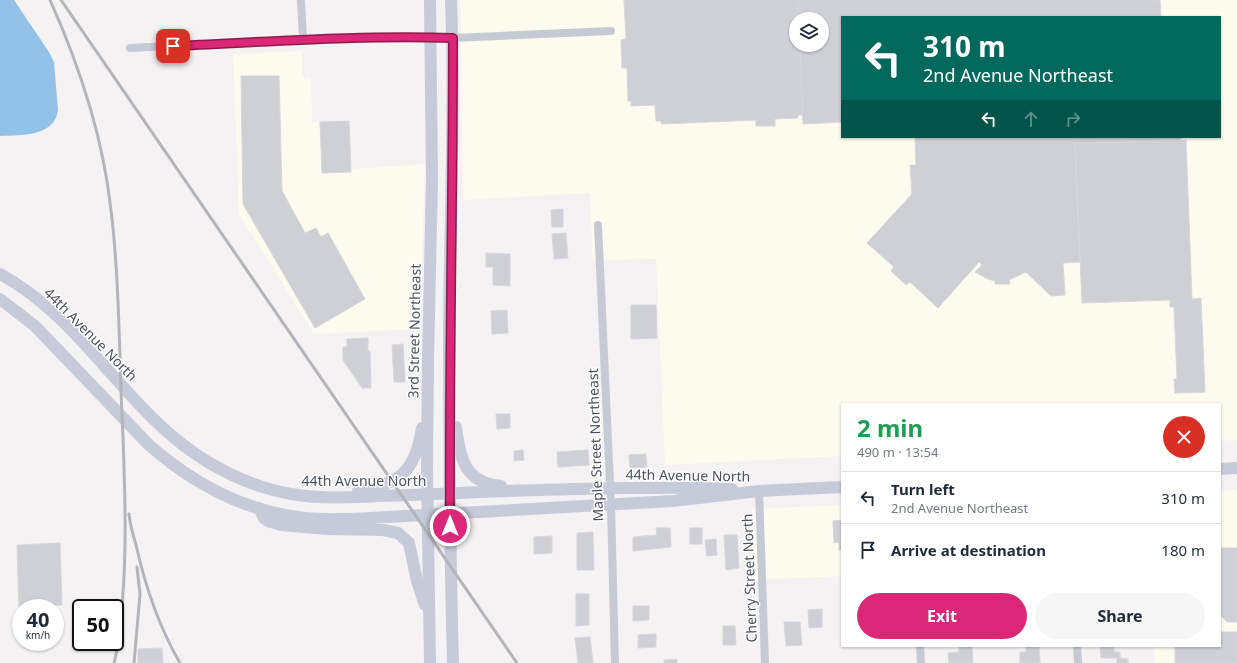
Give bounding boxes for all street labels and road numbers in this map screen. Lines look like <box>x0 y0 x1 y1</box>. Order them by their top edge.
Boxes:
street label: 3rd Street Northeast <box>403 264 425 398</box>
street label: 44th Avenue North <box>40 283 142 385</box>
street label: Maple Street Northeast <box>583 368 607 522</box>
street label: 44th Avenue North <box>625 464 751 486</box>
street label: 44th Avenue North <box>302 471 426 490</box>
street label: Cherry Street North <box>737 513 761 643</box>

